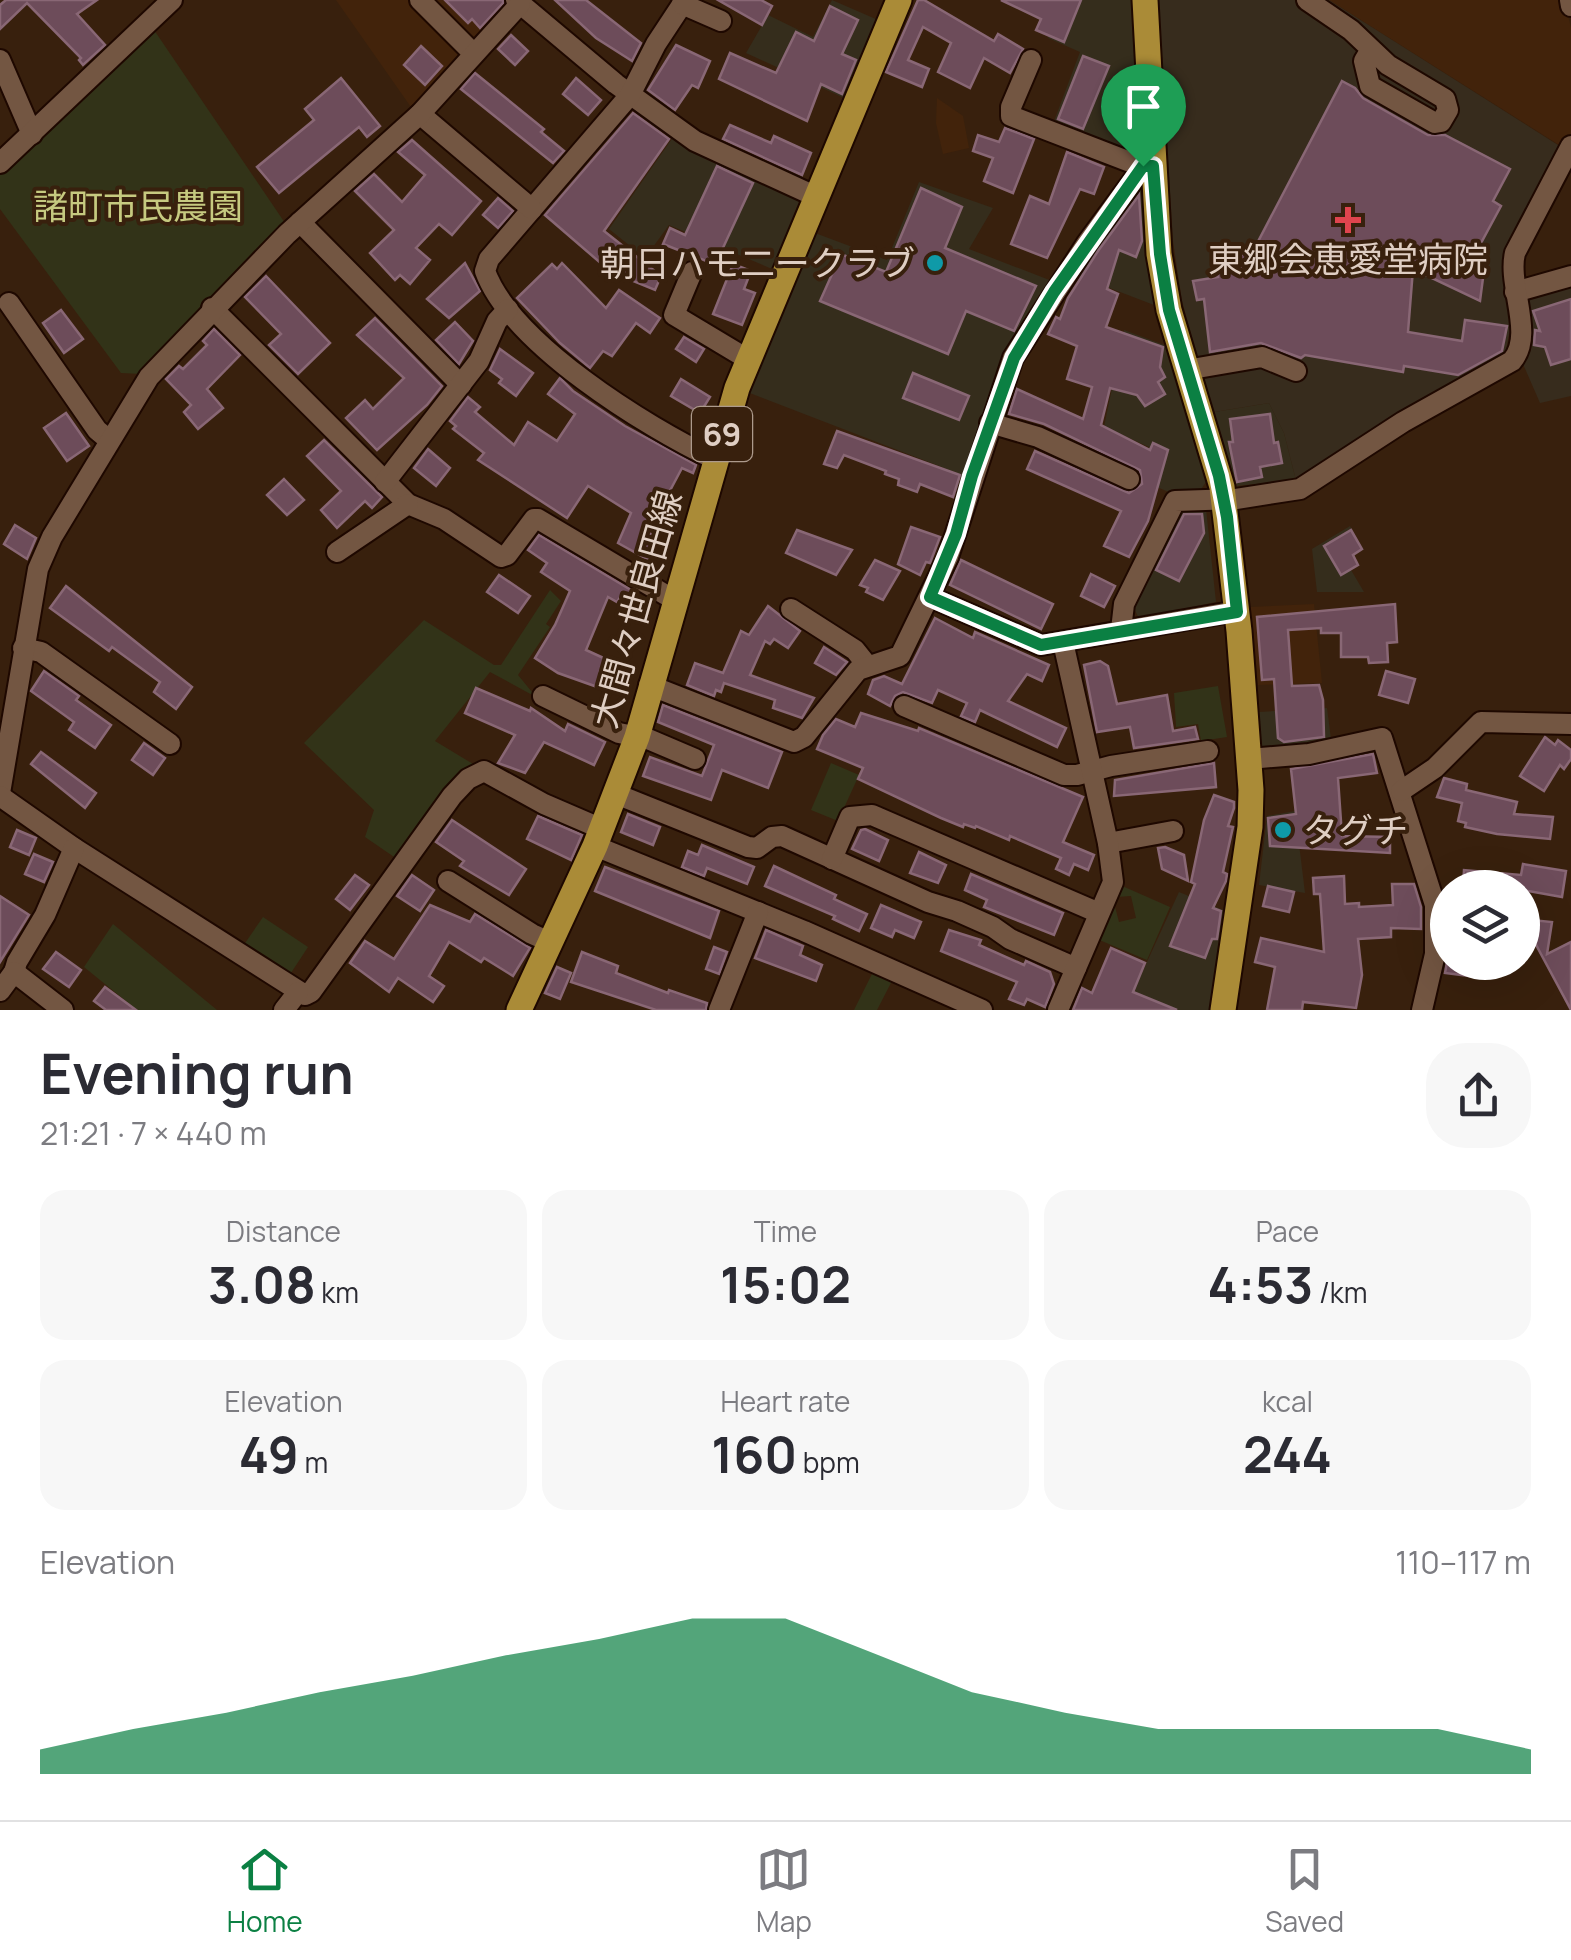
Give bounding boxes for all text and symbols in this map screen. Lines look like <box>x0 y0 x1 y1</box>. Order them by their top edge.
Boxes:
pin <box>1101 64 1186 167</box>
icon: arrive <box>1116 79 1171 134</box>
park label: 諸町市民農園 <box>33 182 243 230</box>
marker: 東郷会恵愛堂病院 <box>1335 207 1361 233</box>
place label: 東郷会恵愛堂病院 <box>1208 235 1488 283</box>
place label: 朝日ハモ二ークラブ <box>600 239 915 287</box>
marker: 朝日ハモ二ークラブ <box>924 252 946 274</box>
road number: 69 <box>692 407 752 461</box>
street label: 大間々世良田線 <box>579 485 693 733</box>
place label: タグチ <box>1303 806 1408 854</box>
marker: タグチ <box>1272 819 1294 841</box>
map controls <box>1430 870 1540 980</box>
button: layers <box>1430 870 1540 980</box>
text: Evening run <box>40 1035 354 1111</box>
button: share <box>1426 1043 1531 1148</box>
text: 21:21 · 7 × 440 m <box>40 1111 267 1155</box>
text: Distance <box>226 1212 341 1250</box>
text: Time <box>754 1212 817 1250</box>
text: Pace <box>1256 1212 1319 1250</box>
text: 3.08 <box>208 1250 316 1318</box>
text: 15:02 <box>720 1250 851 1318</box>
text: 4:53 <box>1207 1250 1313 1318</box>
text: km <box>316 1273 359 1311</box>
text: /km <box>1313 1273 1368 1311</box>
text: Elevation <box>224 1382 343 1420</box>
text: Heart rate <box>721 1382 850 1420</box>
text: kcal <box>1262 1382 1313 1420</box>
text: 49 <box>239 1420 299 1488</box>
text: 160 <box>711 1420 797 1488</box>
text: 244 <box>1243 1420 1332 1488</box>
text: m <box>299 1443 328 1481</box>
text: bpm <box>797 1443 860 1481</box>
text: Elevation <box>40 1540 175 1584</box>
text: 110–117 m <box>1395 1540 1531 1584</box>
tab: Home <box>227 1842 303 1940</box>
tab: Map <box>756 1842 812 1940</box>
tab: Saved <box>1265 1842 1344 1940</box>

